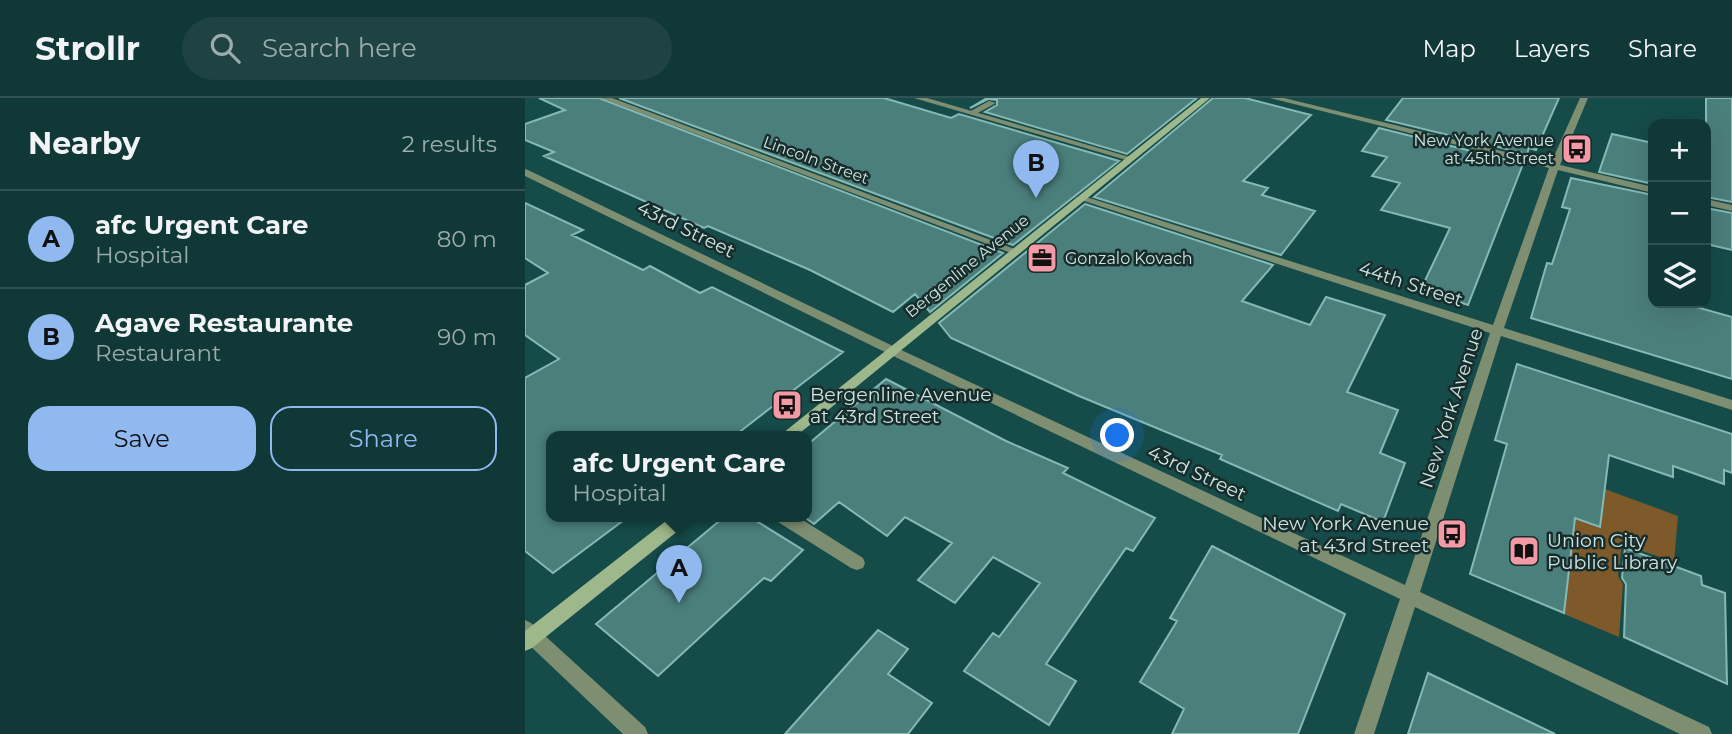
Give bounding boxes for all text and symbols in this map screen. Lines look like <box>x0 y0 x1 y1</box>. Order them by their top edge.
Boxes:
search box <box>182 17 672 80</box>
text: Strollr <box>35 28 140 68</box>
icon: search <box>206 29 244 67</box>
text: Search here <box>262 32 417 64</box>
text: Map <box>1422 34 1476 63</box>
text: Layers <box>1514 34 1590 63</box>
text: Share <box>1628 34 1697 63</box>
map controls <box>1648 119 1711 308</box>
button: + <box>1648 119 1711 182</box>
text: Nearby <box>28 125 140 162</box>
text: 2 results <box>402 130 497 158</box>
place label: New York Avenue at 45th Street <box>1414 131 1554 168</box>
street label: Lincoln Street <box>761 132 872 188</box>
bus stop icon: New York Avenue at 45th Street <box>1560 132 1594 166</box>
pin: B <box>1013 140 1059 198</box>
button: − <box>1648 182 1711 245</box>
street label: 43rd Street <box>633 196 739 263</box>
text: afc Urgent Care <box>95 209 309 241</box>
street label: Bergenline Avenue <box>902 210 1032 322</box>
text: A <box>42 225 60 253</box>
text: 80 m <box>437 225 497 253</box>
text: Hospital <box>95 241 190 269</box>
office icon: Gonzalo Kovach <box>1025 241 1059 275</box>
button: layers <box>1648 245 1711 308</box>
place label: Gonzalo Kovach <box>1065 249 1193 268</box>
street label: 44th Street <box>1356 256 1466 312</box>
text: Agave Restaurante <box>95 307 353 339</box>
text: B <box>42 323 60 351</box>
text: 90 m <box>437 323 497 351</box>
street label: New York Avenue <box>1414 325 1488 491</box>
text: Restaurant <box>95 339 221 367</box>
place label: Bergenline Avenue at 43rd Street <box>810 383 992 428</box>
bus stop icon: Bergenline Avenue at 43rd Street <box>770 388 804 422</box>
button: Save <box>28 406 256 471</box>
button: Share <box>270 406 497 471</box>
your location <box>1100 418 1134 452</box>
popup <box>546 431 812 522</box>
street label: 43rd Street <box>1144 440 1250 506</box>
text: afc Urgent Care <box>572 447 786 479</box>
text: Hospital <box>572 479 667 507</box>
place label: New York Avenue at 43rd Street <box>1262 512 1429 557</box>
bus stop icon: New York Avenue at 43rd Street <box>1435 517 1469 551</box>
place label: Union City Public Library <box>1547 529 1678 574</box>
library icon: Union City Public Library <box>1507 534 1541 568</box>
pin: A <box>656 545 702 603</box>

